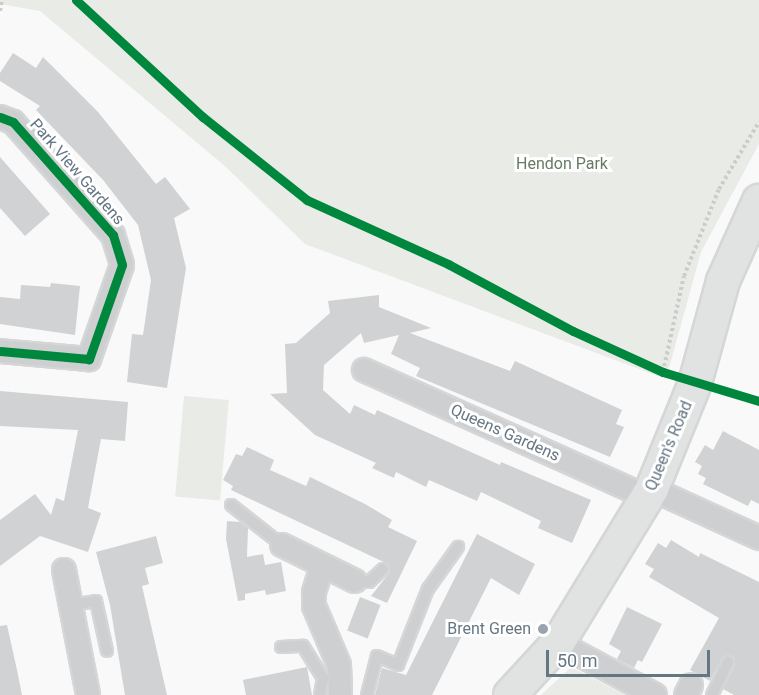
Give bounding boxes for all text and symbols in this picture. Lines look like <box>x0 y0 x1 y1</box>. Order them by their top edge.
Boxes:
street label: Park View Gardens <box>26 115 128 229</box>
park label: Hendon Park <box>516 154 608 174</box>
street label: Queen's Road <box>641 398 697 494</box>
street label: Queens Gardens <box>447 400 563 466</box>
place label: Brent Green <box>447 619 531 639</box>
marker: Brent Green <box>536 622 550 636</box>
scale bar <box>549 638 712 676</box>
text: 50 m <box>557 650 597 671</box>

